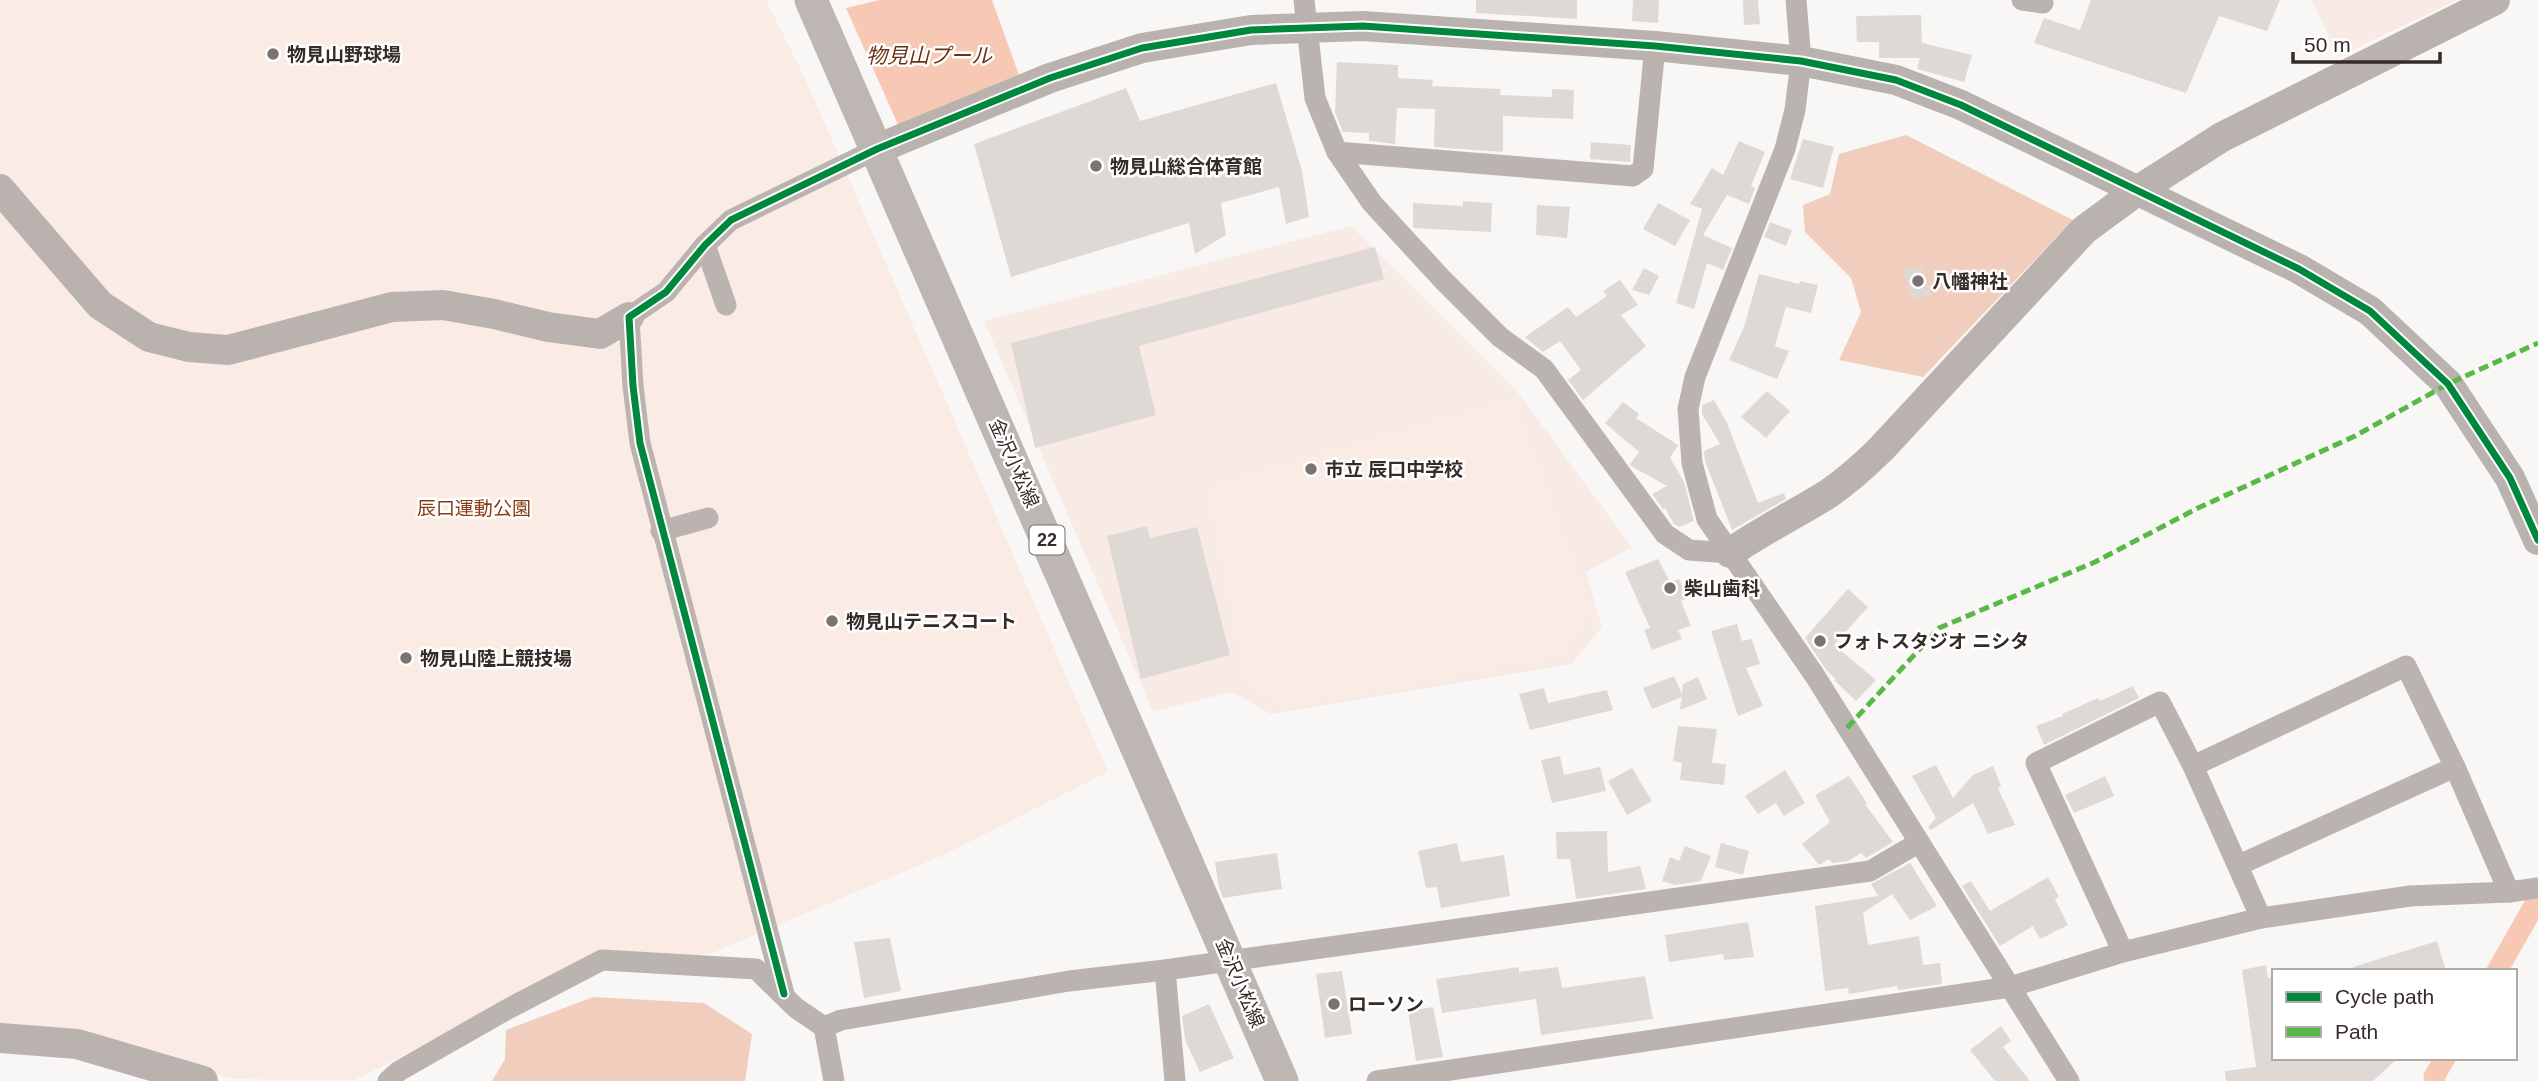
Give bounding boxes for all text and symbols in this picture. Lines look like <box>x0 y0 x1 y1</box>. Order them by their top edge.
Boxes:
scale bar <box>2293 21 2440 65</box>
text: 50 m <box>2304 33 2351 56</box>
place label: 物見山野球場 <box>287 44 401 65</box>
water label: 物見山プール <box>866 44 993 67</box>
marker: 物見山野球場 <box>265 46 281 62</box>
place label: 物見山総合体育館 <box>1110 156 1262 177</box>
marker: 物見山総合体育館 <box>1088 158 1104 174</box>
place label: 八幡神社 <box>1932 271 2008 292</box>
marker: 八幡神社 <box>1910 273 1926 289</box>
street label: 金沢小松線 <box>985 415 1043 511</box>
place label: 市立 辰口中学校 <box>1325 459 1463 480</box>
marker: 市立 辰口中学校 <box>1303 461 1319 477</box>
park label: 辰口運動公園 <box>417 498 531 519</box>
road number: 22 <box>1030 526 1064 554</box>
place label: 柴山歯科 <box>1684 578 1760 599</box>
marker: 柴山歯科 <box>1662 580 1678 596</box>
place label: 物見山テニスコート <box>846 611 1017 632</box>
marker: 物見山テニスコート <box>824 613 840 629</box>
place label: フォトスタジオ ニシタ <box>1834 631 2029 652</box>
marker: フォトスタジオ ニシタ <box>1812 633 1828 649</box>
place label: 物見山陸上競技場 <box>420 648 572 669</box>
marker: 物見山陸上競技場 <box>398 650 414 666</box>
street label: 金沢小松線 <box>1212 935 1268 1031</box>
legend <box>2272 969 2517 1060</box>
text: Cycle path <box>2335 985 2434 1008</box>
place label: ローソン <box>1348 994 1424 1015</box>
marker: ローソン <box>1326 996 1342 1012</box>
text: Path <box>2335 1020 2378 1043</box>

